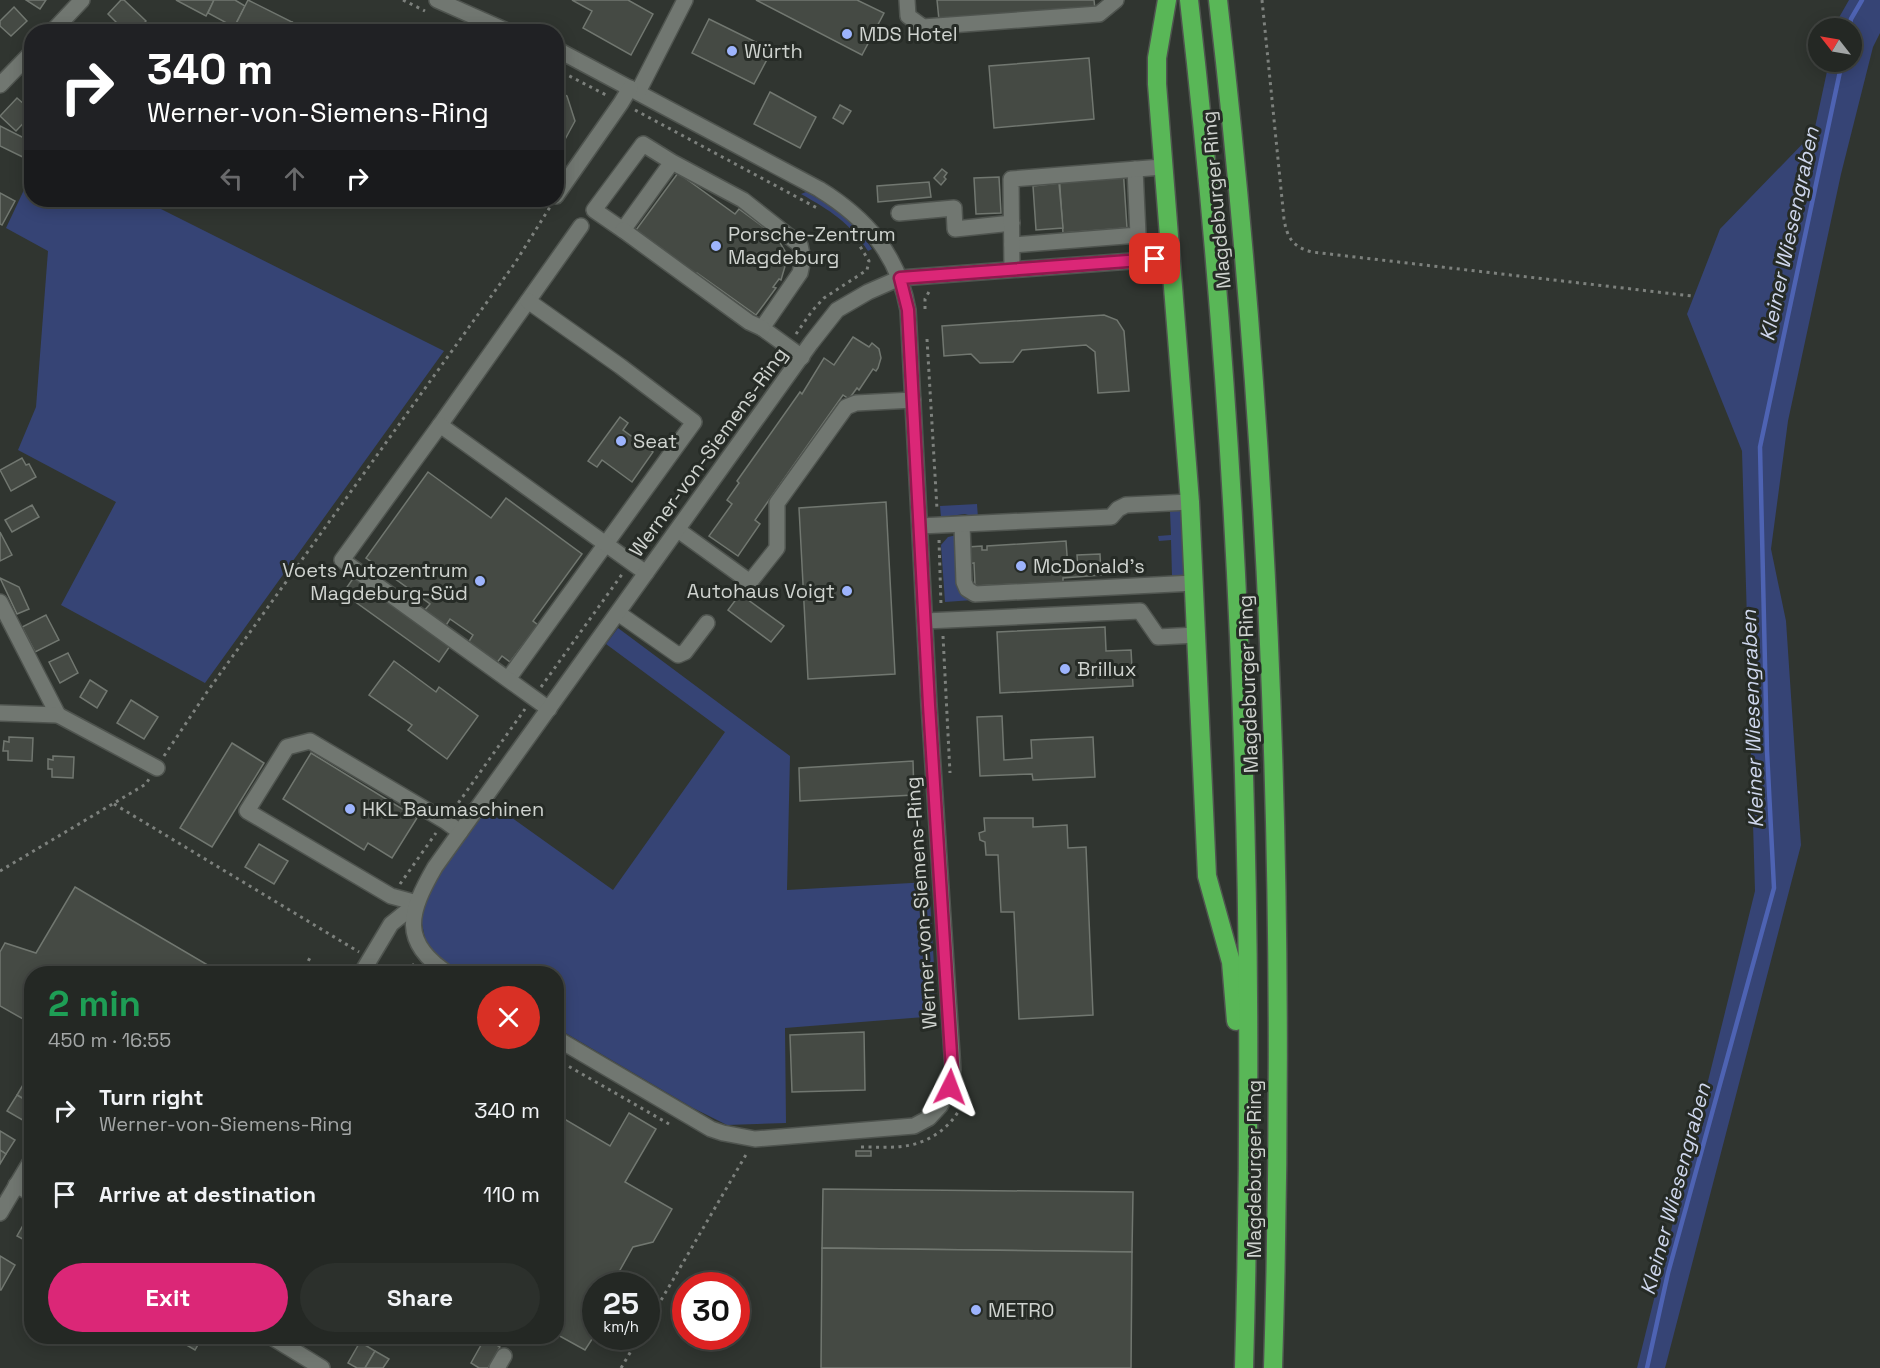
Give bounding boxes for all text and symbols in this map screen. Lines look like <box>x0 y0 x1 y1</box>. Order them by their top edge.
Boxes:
north arrow <box>1808 18 1862 72</box>
map controls <box>1808 18 1862 72</box>
place label: MDS Hotel <box>859 21 958 47</box>
marker: MDS Hotel <box>840 27 854 41</box>
place label: Würth <box>744 38 803 64</box>
text: 340 m <box>147 43 273 96</box>
marker: Würth <box>725 44 739 58</box>
icon: right <box>48 48 126 126</box>
text: Werner-von-Siemens-Ring <box>147 95 489 130</box>
street label: Magdeburger Ring <box>1195 110 1237 290</box>
water label: Kleiner Wiesengraben <box>1753 123 1825 344</box>
icon: left <box>215 162 248 195</box>
icon: ahead <box>278 162 311 195</box>
icon: right <box>341 162 374 195</box>
place label: Porsche-Zentrum Magdeburg <box>728 221 896 270</box>
pin <box>1129 233 1180 284</box>
marker: Porsche-Zentrum Magdeburg <box>709 239 723 253</box>
icon: arrive <box>1138 242 1171 275</box>
street label: Werner-von-Siemens-Ring <box>623 342 793 562</box>
place label: Seat <box>633 428 677 454</box>
marker: Seat <box>614 434 628 448</box>
place label: McDonald's <box>1033 553 1145 579</box>
place label: Voets Autozentrum Magdeburg-Süd <box>282 557 468 606</box>
marker: McDonald's <box>1014 559 1028 573</box>
marker: Voets Autozentrum Magdeburg-Süd <box>473 574 487 588</box>
place label: Autohaus Voigt <box>687 578 835 604</box>
marker: Autohaus Voigt <box>840 584 854 598</box>
street label: Magdeburger Ring <box>1232 594 1264 774</box>
water label: Kleiner Wiesengraben <box>1735 608 1769 829</box>
place label: Brillux <box>1077 656 1137 682</box>
marker: Brillux <box>1058 662 1072 676</box>
street label: Werner-von-Siemens-Ring <box>899 776 943 1030</box>
place label: HKL Baumaschinen <box>362 796 544 822</box>
marker: HKL Baumaschinen <box>343 802 357 816</box>
text: 2 min <box>48 981 141 1027</box>
button: close <box>477 986 540 1049</box>
text: 450 m · 16:55 <box>48 1027 171 1053</box>
position arrow <box>918 1055 982 1119</box>
water label: Kleiner Wiesengraben <box>1634 1079 1717 1298</box>
street label: Magdeburger Ring <box>1241 1080 1267 1258</box>
text: Turn right <box>99 1083 204 1111</box>
icon: right <box>48 1094 81 1127</box>
text: 340 m <box>474 1096 540 1124</box>
text: Werner-von-Siemens-Ring <box>99 1111 352 1137</box>
icon: arrive <box>48 1178 81 1211</box>
text: Arrive at destination <box>99 1180 316 1208</box>
text: 110 m <box>483 1180 540 1208</box>
button: Exit <box>48 1263 288 1332</box>
button: Share <box>300 1263 540 1332</box>
speed limit sign: 30 <box>672 1272 750 1350</box>
text: 25 <box>603 1284 639 1323</box>
place label: METRO <box>988 1297 1054 1323</box>
marker: METRO <box>969 1303 983 1317</box>
text: km/h <box>603 1317 639 1336</box>

